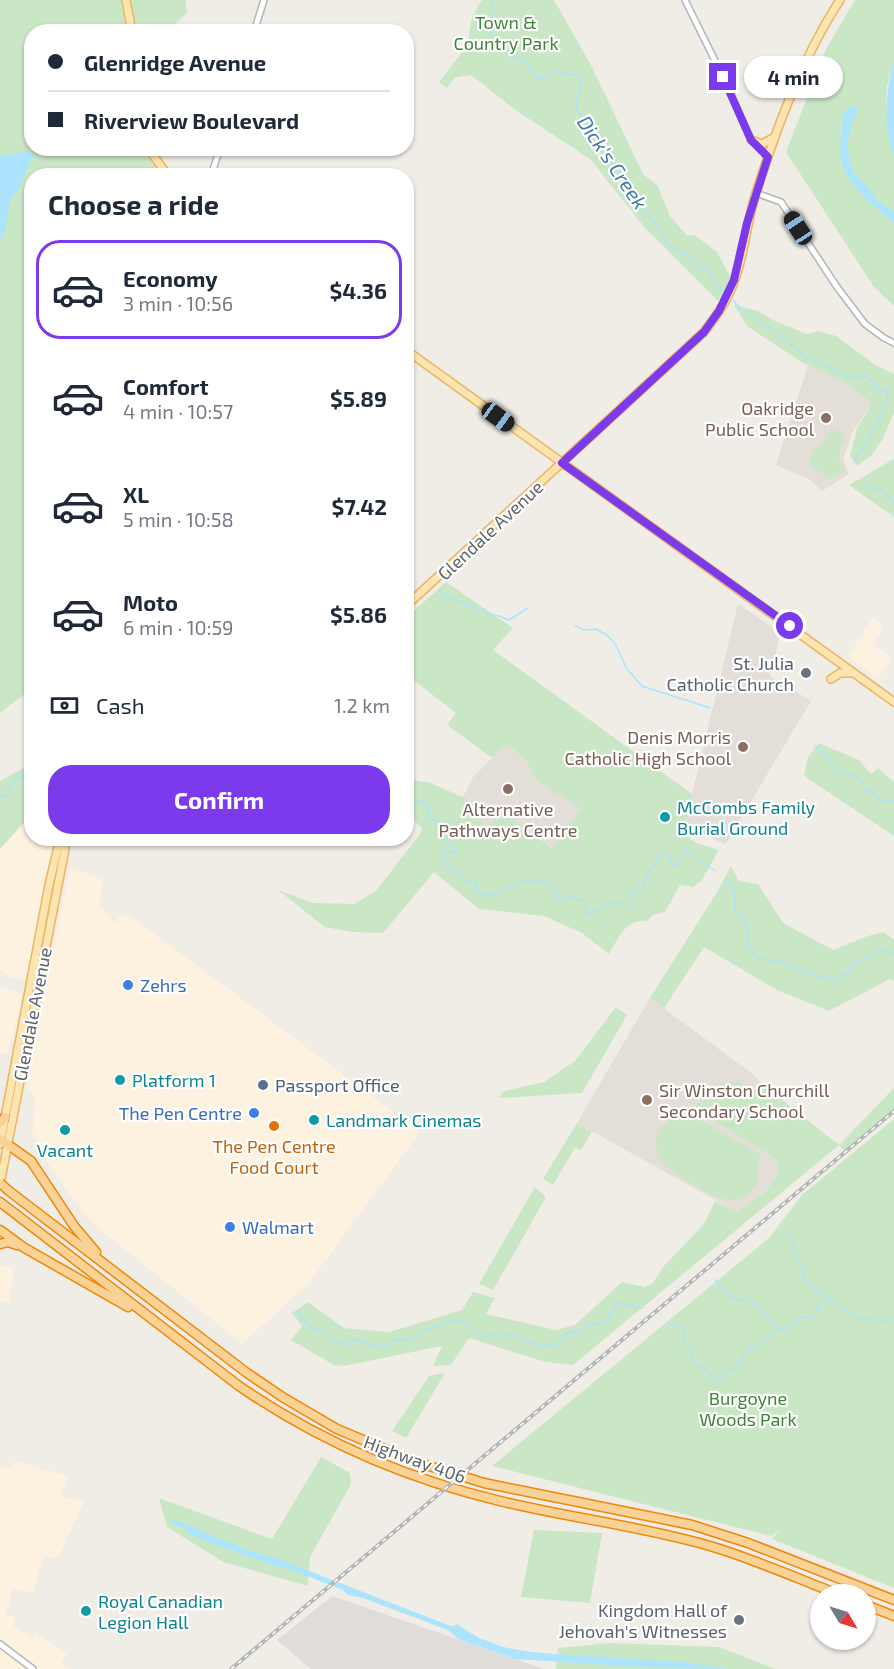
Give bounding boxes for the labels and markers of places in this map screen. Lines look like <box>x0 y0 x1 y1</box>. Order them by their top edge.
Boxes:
place label: Oakridge Public School <box>705 397 815 440</box>
marker: Oakridge Public School <box>819 411 833 425</box>
place label: St. Julia Catholic Church <box>666 652 794 695</box>
marker: St. Julia Catholic Church <box>799 666 813 680</box>
place label: Denis Morris Catholic High School <box>565 726 732 769</box>
marker: Denis Morris Catholic High School <box>736 740 750 754</box>
marker: Alternative Pathways Centre <box>501 782 515 796</box>
place label: McCombs Family Burial Ground <box>677 796 816 839</box>
place label: Alternative Pathways Centre <box>439 798 577 841</box>
marker: McCombs Family Burial Ground <box>658 810 672 824</box>
place label: Zehrs <box>140 974 187 996</box>
marker: Zehrs <box>121 978 135 992</box>
place label: Platform 1 <box>132 1069 216 1091</box>
marker: Platform 1 <box>113 1073 127 1087</box>
place label: Passport Office <box>275 1074 400 1096</box>
marker: Passport Office <box>256 1078 270 1092</box>
place label: Sir Winston Churchill Secondary School <box>659 1079 830 1122</box>
marker: Sir Winston Churchill Secondary School <box>640 1093 654 1107</box>
place label: The Pen Centre <box>119 1102 242 1124</box>
marker: The Pen Centre <box>247 1106 261 1120</box>
place label: Landmark Cinemas <box>326 1109 481 1131</box>
marker: Landmark Cinemas <box>307 1113 321 1127</box>
marker: The Pen Centre Food Court <box>267 1119 281 1133</box>
marker: Vacant <box>58 1123 72 1137</box>
place label: The Pen Centre Food Court <box>212 1135 336 1178</box>
place label: Vacant <box>37 1139 93 1161</box>
place label: Walmart <box>242 1216 314 1238</box>
marker: Walmart <box>223 1220 237 1234</box>
place label: Royal Canadian Legion Hall <box>98 1590 223 1633</box>
place label: Kingdom Hall of Jehovah's Witnesses <box>559 1599 728 1642</box>
marker: Royal Canadian Legion Hall <box>79 1604 93 1618</box>
marker: Kingdom Hall of Jehovah's Witnesses <box>732 1613 746 1627</box>

